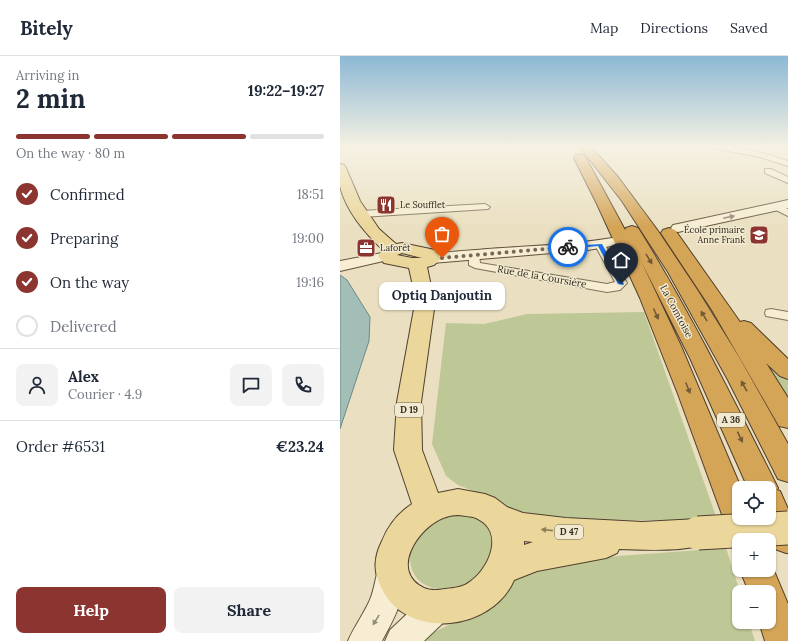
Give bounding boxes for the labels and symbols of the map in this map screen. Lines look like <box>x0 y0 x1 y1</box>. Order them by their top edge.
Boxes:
restaurant icon: Le Soufflet <box>375 194 397 216</box>
place label: Le Soufflet <box>400 199 446 210</box>
one-way arrow <box>723 214 735 220</box>
pin <box>425 217 459 258</box>
place label: École primaire Anne Frank <box>684 224 745 245</box>
school or university icon: École primaire Anne Frank <box>748 224 770 246</box>
courier <box>548 227 588 267</box>
office icon: Laforêt <box>355 237 377 259</box>
place label: Laforêt <box>380 242 411 253</box>
pin <box>604 243 638 284</box>
one-way arrow <box>645 254 653 264</box>
street label: Rue de la Coursière <box>496 262 588 291</box>
callout: Optiq Danjoutin <box>379 282 505 310</box>
street label: La Comtoise <box>657 283 696 340</box>
one-way arrow <box>653 308 659 319</box>
one-way arrow <box>700 310 707 322</box>
one-way arrow <box>741 380 747 392</box>
one-way arrow <box>685 383 691 395</box>
road number: D 19 <box>395 403 423 417</box>
road number: A 36 <box>717 413 745 427</box>
one-way arrow <box>737 432 743 443</box>
road number: D 47 <box>555 525 583 539</box>
one-way arrow <box>541 526 553 533</box>
one-way arrow <box>373 614 380 626</box>

